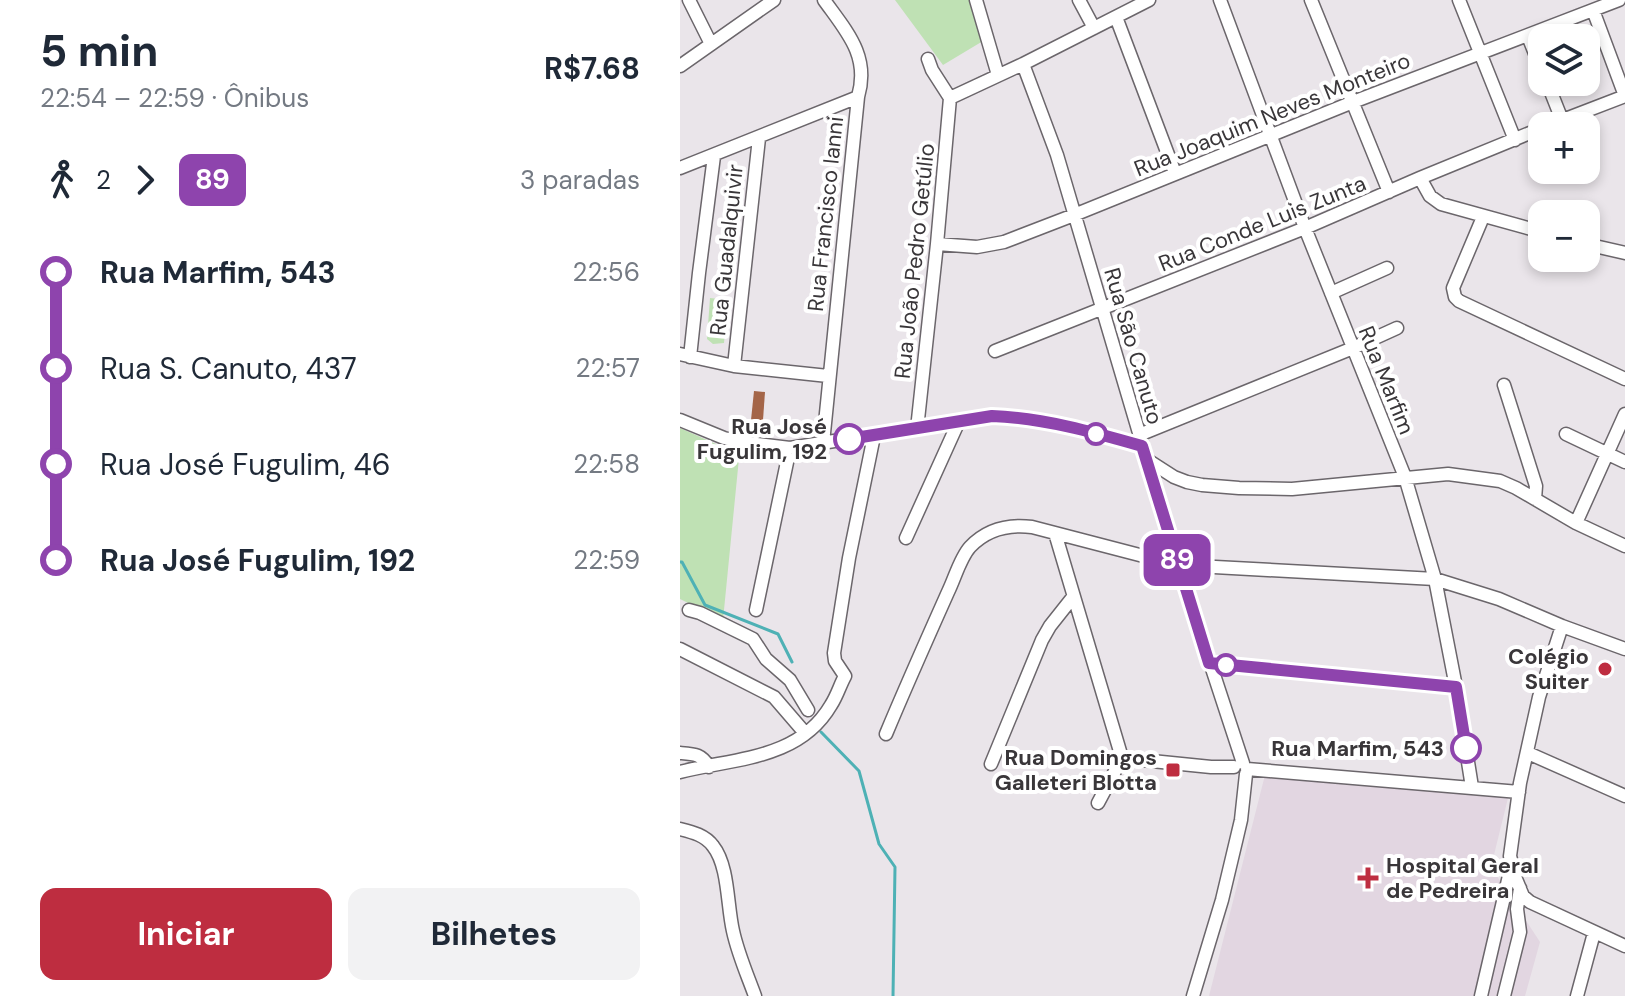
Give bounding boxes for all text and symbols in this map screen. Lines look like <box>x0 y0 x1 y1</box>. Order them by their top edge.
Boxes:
text: 5 min <box>40 22 158 80</box>
map controls <box>1528 24 1600 272</box>
button: layers <box>1528 24 1600 96</box>
street label: Rua Joaquim Neves Monteiro <box>1130 46 1415 183</box>
text: R$7.68 <box>544 49 640 88</box>
text: 22:54 – 22:59 · Ônibus <box>40 81 309 115</box>
button: + <box>1528 112 1600 184</box>
street label: Rua Francisco Ianni <box>801 115 850 313</box>
street label: Rua João Pedro Getúlio <box>888 142 941 380</box>
icon: walk <box>40 158 84 202</box>
icon: forward <box>123 158 167 202</box>
text: 89 <box>195 161 230 198</box>
text: 2 <box>96 163 111 197</box>
text: 3 paradas <box>520 163 640 197</box>
street label: Rua Guadalquivir <box>703 163 750 337</box>
street label: Rua Conde Luis Zunta <box>1154 169 1370 278</box>
button: − <box>1528 200 1600 272</box>
text: Rua Marfim, 543 <box>100 253 336 292</box>
text: 22:56 <box>573 255 640 289</box>
street label: Rua São Canuto <box>1097 265 1170 428</box>
street label: Rua Marfim <box>1352 322 1421 439</box>
text: Rua S. Canuto, 437 <box>100 349 357 388</box>
text: 22:57 <box>575 351 640 385</box>
place label: Rua José Fugulim, 192 <box>697 412 827 466</box>
unlabelled marker <box>1085 423 1107 445</box>
marker: Rua José Fugulim, 192 <box>834 424 864 454</box>
text: Rua José Fugulim, 46 <box>100 445 391 484</box>
text: 22:58 <box>573 447 640 481</box>
line badge: 89 <box>1141 534 1213 586</box>
text: Rua José Fugulim, 192 <box>100 541 415 580</box>
text: 89 <box>1160 541 1194 578</box>
text: 22:59 <box>573 543 640 577</box>
place label: Colégio Suiter <box>1508 642 1589 696</box>
unlabelled marker <box>1215 654 1237 676</box>
marker: Colégio Suiter <box>1596 660 1614 678</box>
marker: Rua Marfim, 543 <box>1451 733 1481 763</box>
place label: Rua Marfim, 543 <box>1271 734 1444 763</box>
place label: Rua Domingos Galleteri Blotta <box>995 743 1157 797</box>
marker: Rua Domingos Galleteri Blotta <box>1164 761 1182 779</box>
place label: Hospital Geral de Pedreira <box>1386 851 1539 905</box>
marker: Hospital Geral de Pedreira <box>1357 867 1379 889</box>
button: Iniciar <box>40 888 332 980</box>
button: Bilhetes <box>348 888 640 980</box>

